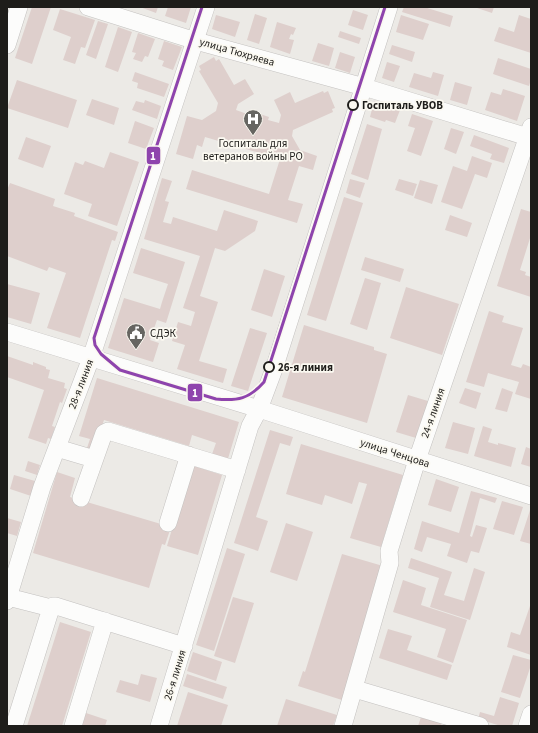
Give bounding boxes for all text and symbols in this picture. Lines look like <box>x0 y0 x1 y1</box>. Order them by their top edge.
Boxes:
street label: улица Тюхряева <box>198 34 276 70</box>
place label: Госпиталь УВОВ <box>362 98 443 113</box>
marker: Госпиталь УВОВ <box>347 99 359 111</box>
hospital icon: Госпиталь для ветеранов войны РО <box>242 108 264 136</box>
place label: Госпиталь для ветеранов войны РО <box>203 136 303 164</box>
line badge: 1 <box>146 146 161 165</box>
text: 1 <box>150 149 156 164</box>
public building icon: СДЭК <box>125 322 147 350</box>
place label: СДЭК <box>150 326 177 341</box>
street label: 28-я линия <box>65 357 97 411</box>
place label: 26-я линия <box>278 360 333 375</box>
marker: 26-я линия <box>263 361 275 373</box>
line badge: 1 <box>187 383 203 402</box>
text: 1 <box>192 386 198 401</box>
street label: 24-я линия <box>417 386 449 440</box>
street label: улица Ченцова <box>358 435 432 471</box>
street label: 26-я линия <box>160 648 190 702</box>

